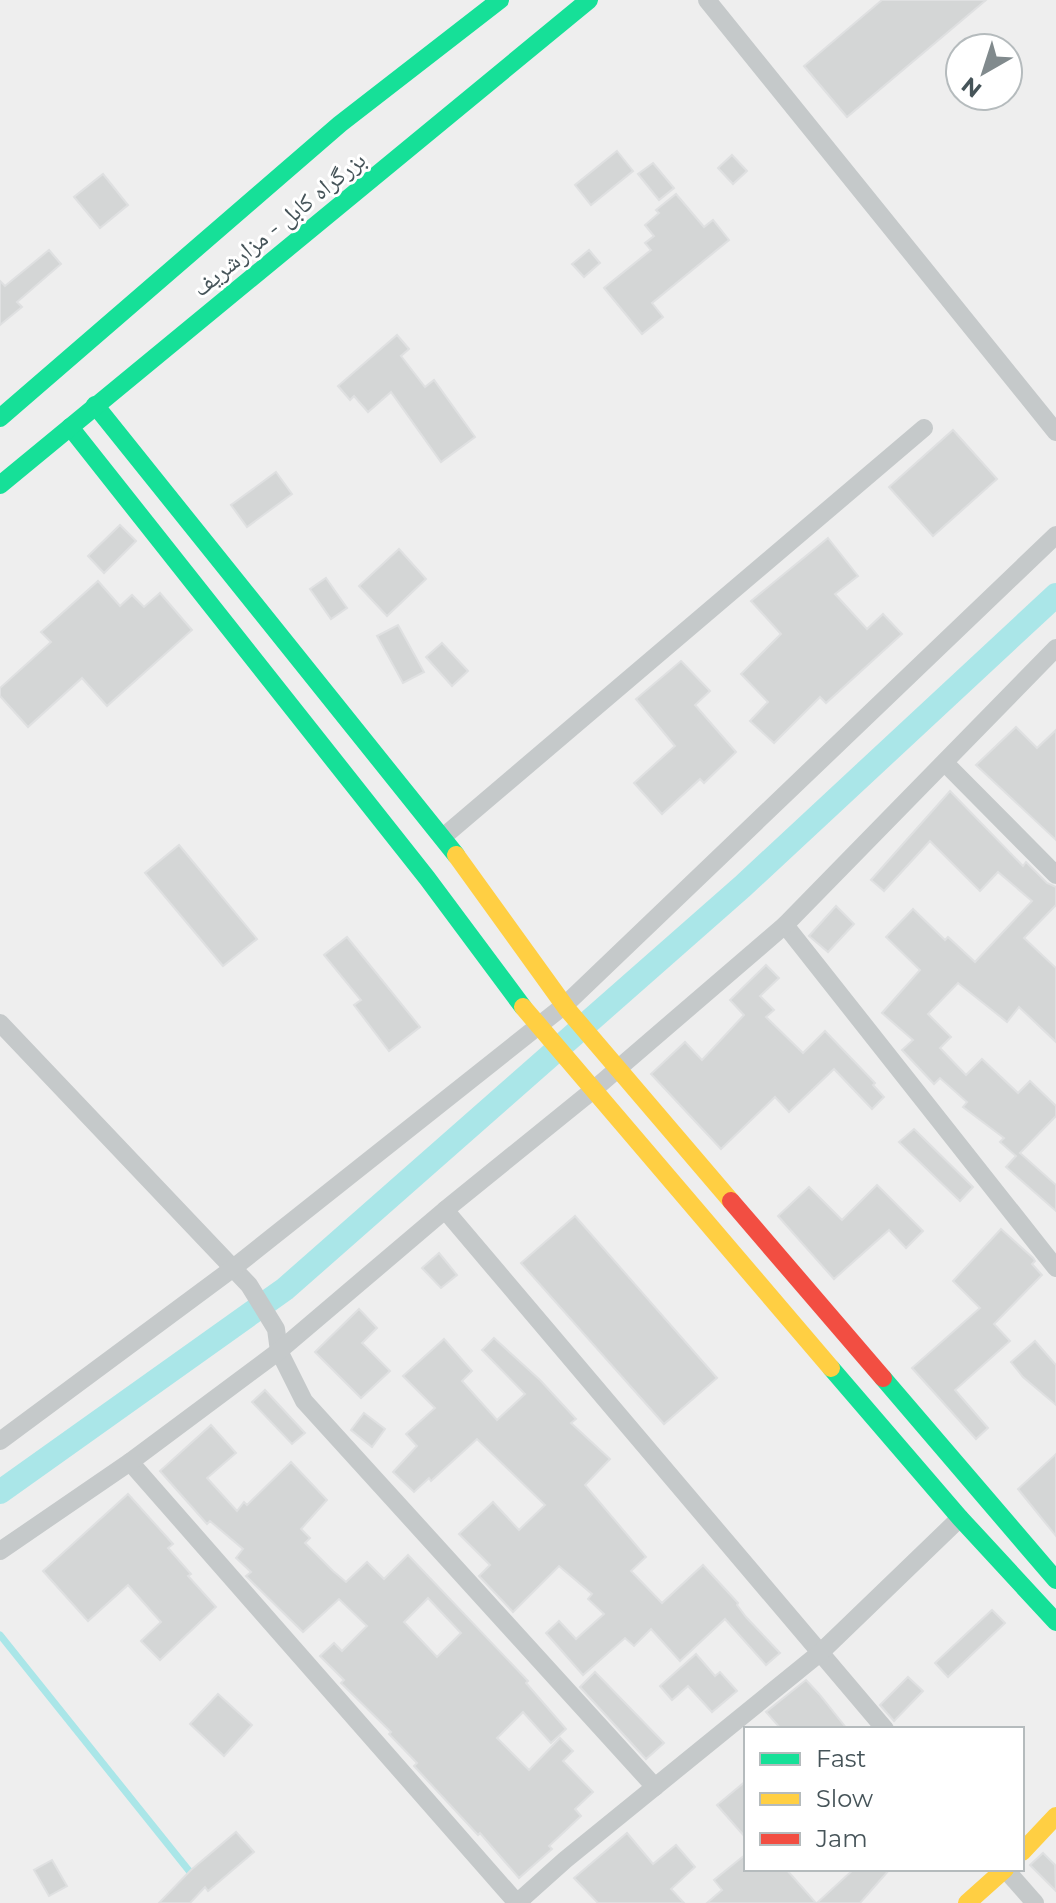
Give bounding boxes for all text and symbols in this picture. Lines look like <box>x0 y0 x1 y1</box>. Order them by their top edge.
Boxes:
north arrow <box>944 32 1024 112</box>
text: N <box>956 71 987 103</box>
street label: بزرگراه کابل - مزارشریف <box>186 145 371 302</box>
legend <box>744 1727 1024 1871</box>
text: Fast <box>816 1744 867 1773</box>
text: Slow <box>816 1784 873 1813</box>
text: Jam <box>815 1824 868 1853</box>

